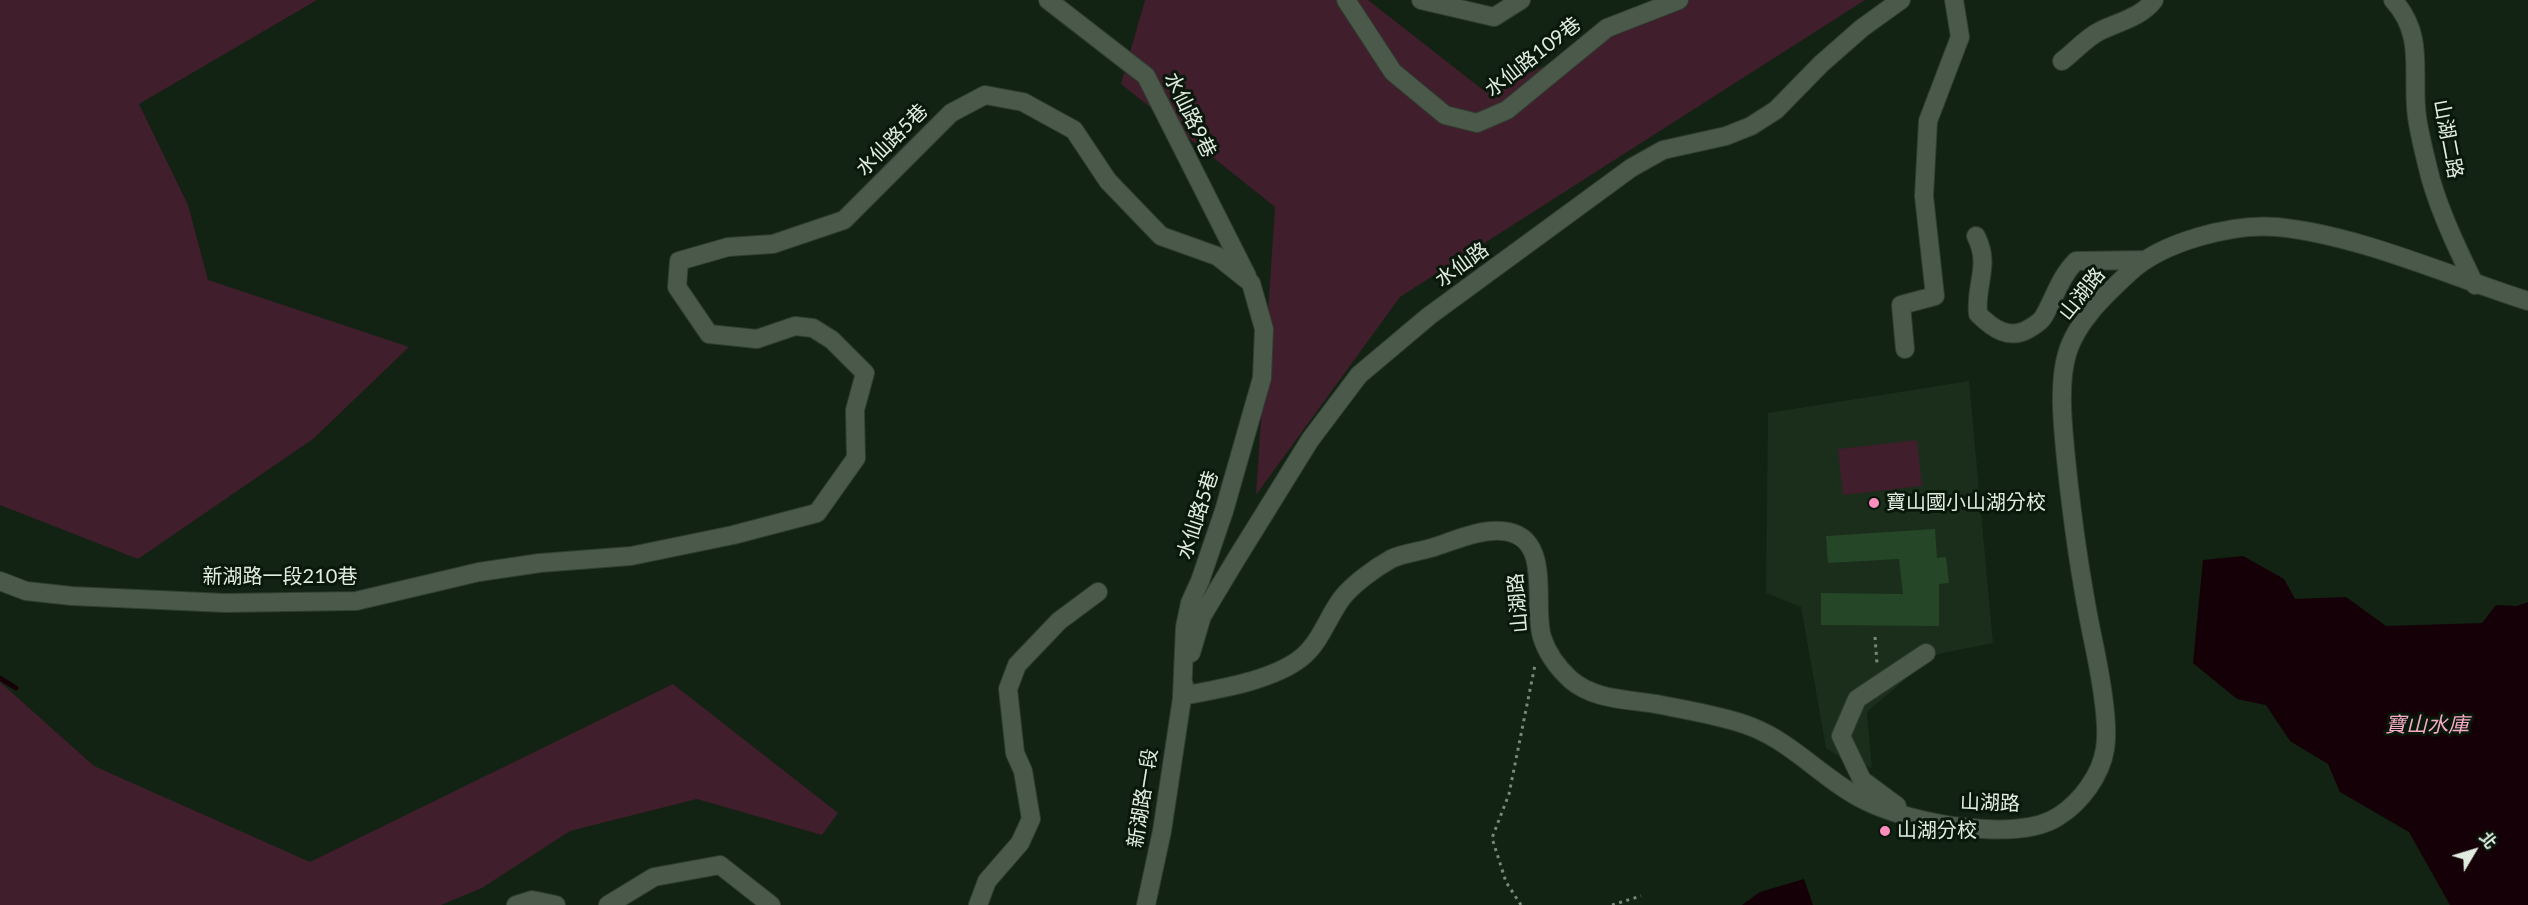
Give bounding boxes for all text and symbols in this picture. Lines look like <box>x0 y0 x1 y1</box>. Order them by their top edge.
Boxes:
street label: 水仙路109巷 <box>1480 12 1586 102</box>
street label: 水仙路9巷 <box>1159 69 1221 161</box>
street label: 山湖二路 <box>2429 97 2467 181</box>
street label: 水仙路5巷 <box>851 99 933 181</box>
street label: 水仙路 <box>1431 238 1493 292</box>
street label: 山湖路 <box>2054 263 2110 325</box>
street label: 水仙路5巷 <box>1172 468 1224 562</box>
place label: 寶山國小山湖分校 <box>1886 491 2046 515</box>
marker: 寶山國小山湖分校 <box>1867 496 1881 510</box>
street label: 新湖路一段210巷 <box>203 565 357 589</box>
street label: 山湖路 <box>1503 572 1533 634</box>
water label: 寶山水庫 <box>2385 712 2469 738</box>
street label: 新湖路一段 <box>1123 747 1163 849</box>
street label: 山湖路 <box>1960 790 2020 816</box>
place label: 山湖分校 <box>1897 819 1977 843</box>
north arrow <box>2444 821 2504 881</box>
marker: 山湖分校 <box>1878 824 1892 838</box>
text: 北 <box>2476 827 2501 852</box>

